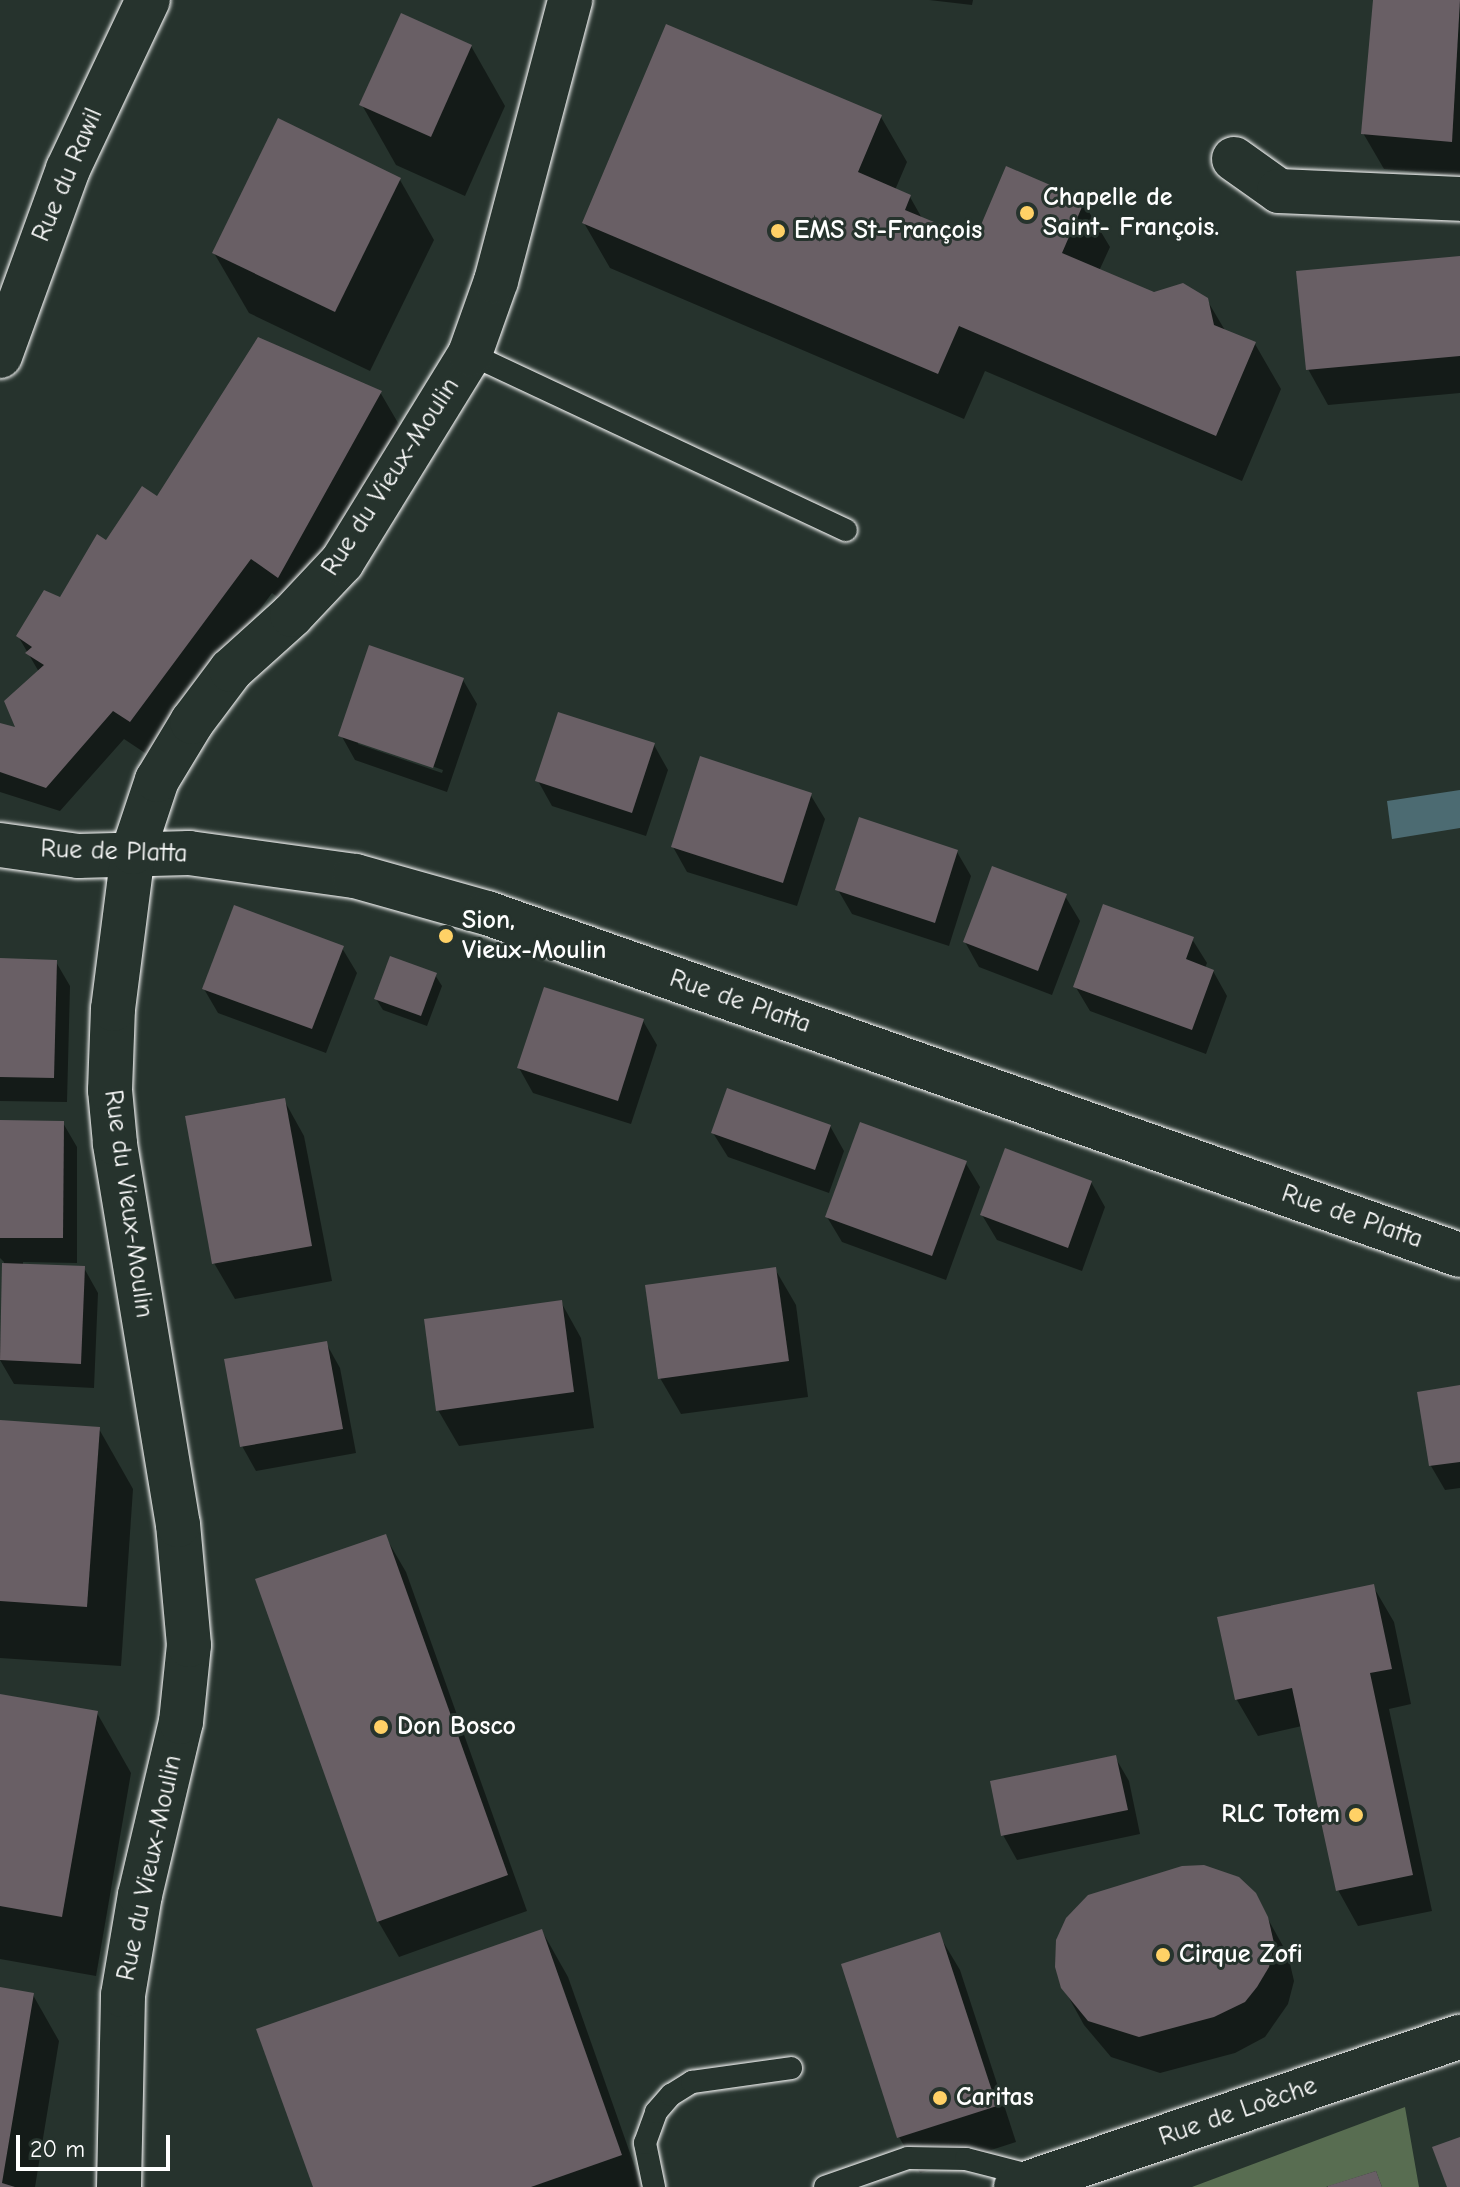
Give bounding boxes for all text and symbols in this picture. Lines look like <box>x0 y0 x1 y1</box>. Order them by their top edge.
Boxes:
street label: Rue du Rawil <box>26 104 110 246</box>
place label: Chapelle de Saint- François. <box>1043 182 1219 244</box>
marker: Chapelle de Saint- François. <box>1018 204 1036 222</box>
place label: EMS St-François <box>794 215 982 247</box>
marker: EMS St-François <box>769 222 787 240</box>
street label: Rue du Vieux-Moulin <box>315 372 467 582</box>
street label: Rue de Platta <box>40 834 188 870</box>
place label: Sion, Vieux-Moulin <box>462 905 606 966</box>
marker: Sion, Vieux-Moulin <box>437 927 455 945</box>
street label: Rue de Platta <box>665 963 815 1041</box>
street label: Rue du Vieux-Moulin <box>97 1088 159 1320</box>
street label: Rue de Platta <box>1277 1178 1427 1256</box>
place label: Don Bosco <box>397 1711 516 1743</box>
marker: Don Bosco <box>372 1718 390 1736</box>
street label: Rue du Vieux-Moulin <box>111 1752 189 1984</box>
place label: RLC Totem <box>1221 1799 1340 1831</box>
marker: RLC Totem <box>1347 1806 1365 1824</box>
place label: Cirque Zofi <box>1179 1939 1303 1971</box>
marker: Cirque Zofi <box>1154 1946 1172 1964</box>
street label: Rue de Loèche <box>1155 2070 1321 2154</box>
place label: Caritas <box>956 2082 1034 2114</box>
marker: Caritas <box>931 2089 949 2107</box>
scale bar <box>20 2119 174 2169</box>
text: 20 m <box>30 2135 85 2163</box>

